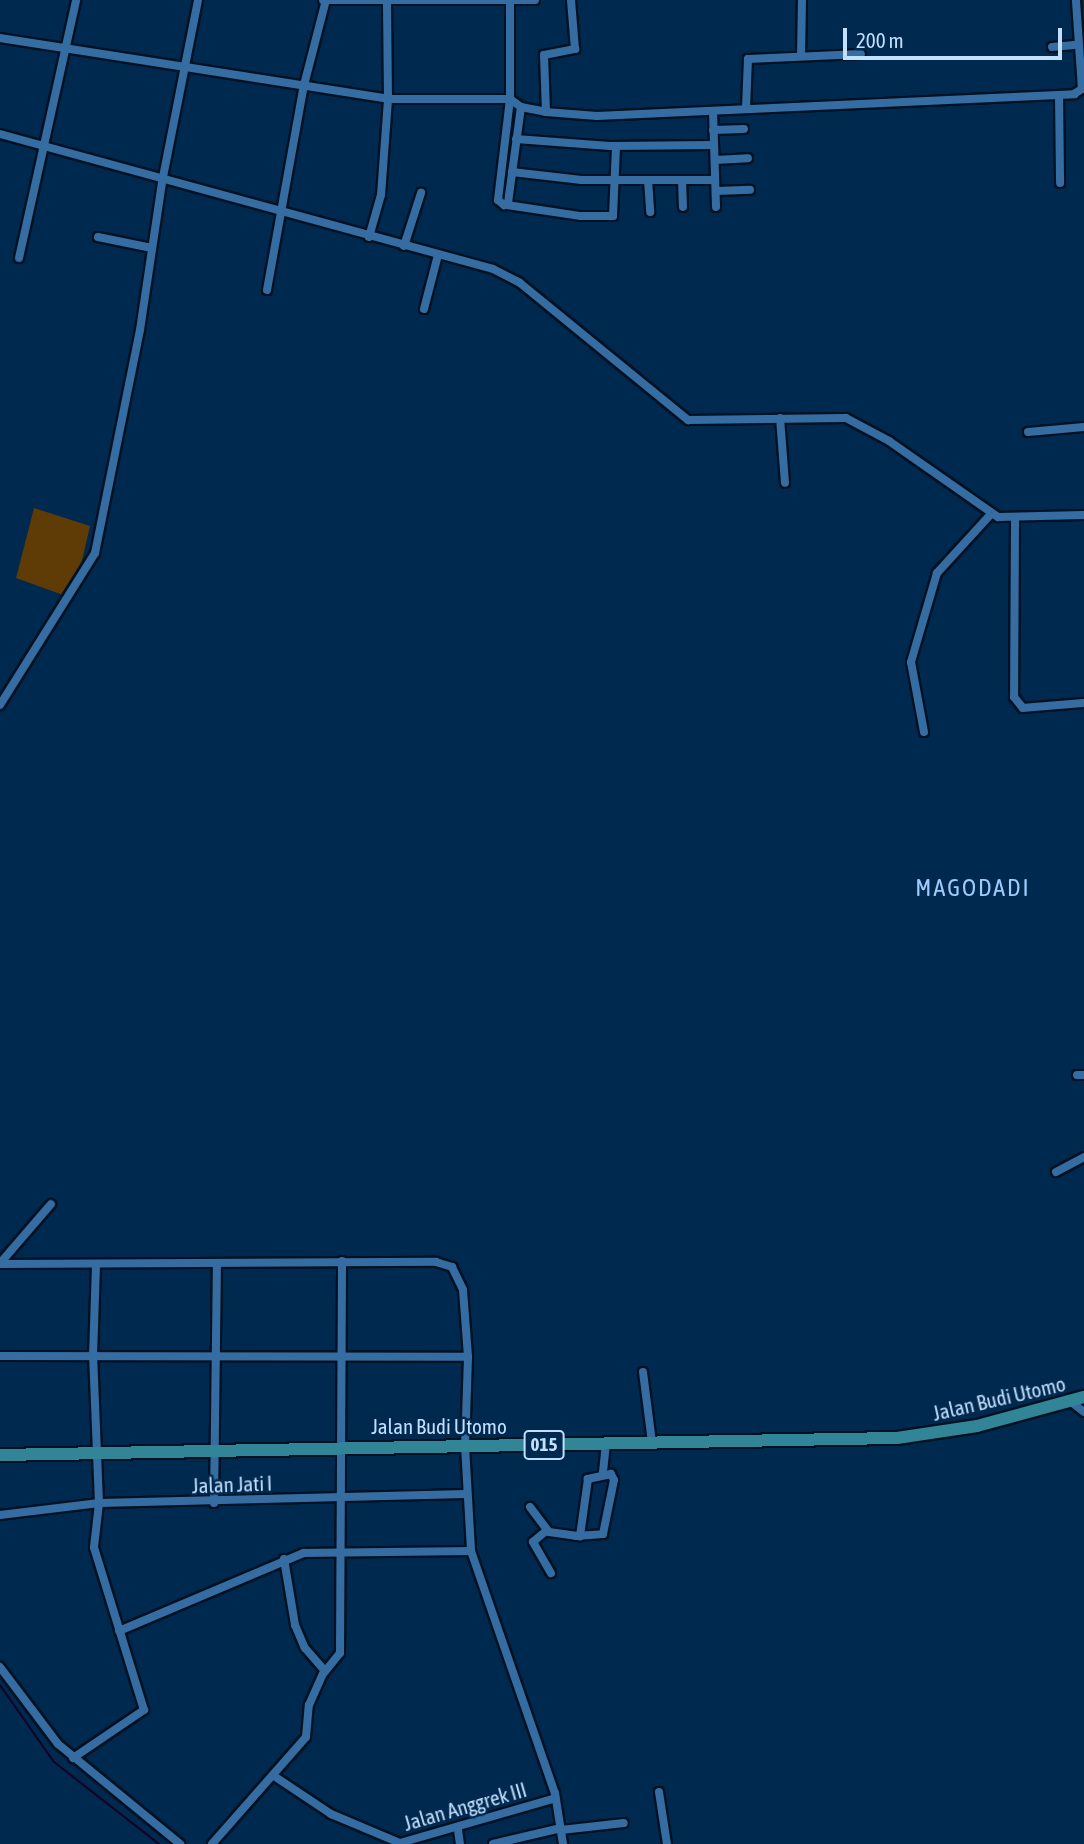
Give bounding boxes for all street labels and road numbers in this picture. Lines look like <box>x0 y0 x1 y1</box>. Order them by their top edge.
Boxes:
street label: Jalan Budi Utomo <box>930 1370 1068 1426</box>
street label: Jalan Budi Utomo <box>371 1413 507 1439</box>
road number: 015 <box>523 1429 565 1460</box>
street label: Jalan Jati I <box>191 1470 273 1498</box>
street label: Jalan Anggrek III <box>401 1776 529 1836</box>

